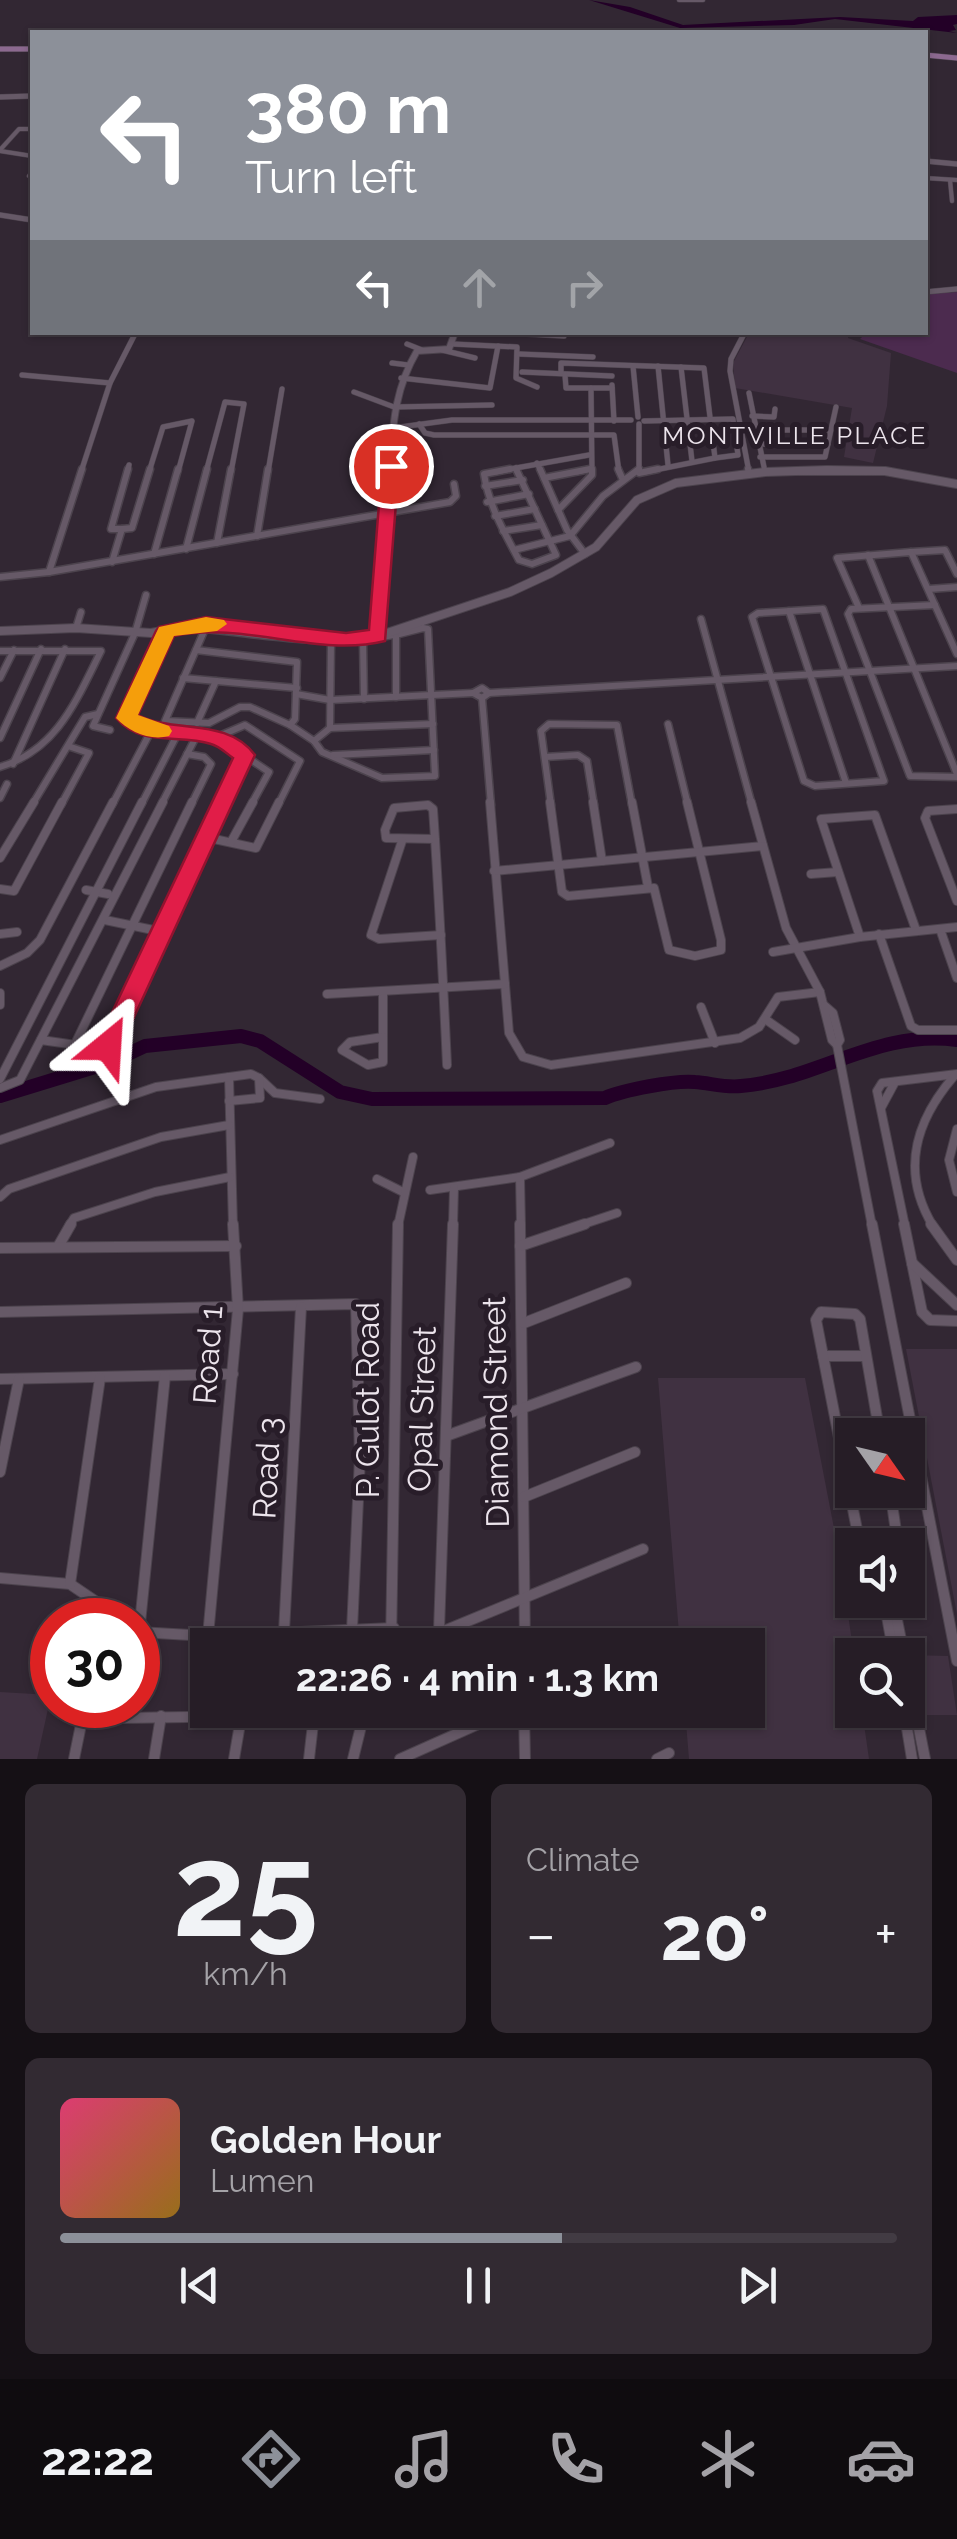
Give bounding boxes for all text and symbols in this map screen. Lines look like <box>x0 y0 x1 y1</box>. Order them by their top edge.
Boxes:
text: 380 m <box>245 67 451 149</box>
icon: left <box>80 70 210 200</box>
text: Turn left <box>245 151 417 204</box>
icon: left <box>347 260 402 315</box>
icon: ahead <box>452 260 507 315</box>
icon: right <box>557 260 612 315</box>
district label: MONTVILLE PLACE <box>662 420 928 450</box>
pin <box>349 424 434 509</box>
icon: arrive <box>364 439 419 494</box>
position arrow <box>56 994 160 1098</box>
street label: Diamond Street <box>475 1296 516 1528</box>
street label: P. Gulot Road <box>349 1302 386 1498</box>
street label: Road 1 <box>186 1304 229 1405</box>
street label: Opal Street <box>400 1325 443 1492</box>
street label: Road 3 <box>245 1416 288 1520</box>
north arrow <box>835 1418 925 1508</box>
map controls <box>835 1418 925 1728</box>
button: sound <box>835 1528 925 1618</box>
speed limit sign: 30 <box>30 1598 160 1728</box>
button: search <box>835 1638 925 1728</box>
text: 22:26 · 4 min · 1.3 km <box>296 1655 659 1700</box>
text: 25 <box>173 1814 318 1966</box>
text: Climate <box>526 1841 640 1878</box>
text: 20° <box>661 1889 769 1978</box>
text: − <box>526 1902 556 1967</box>
text: + <box>874 1902 897 1967</box>
text: km/h <box>203 1955 288 1992</box>
text: Golden Hour <box>210 2117 441 2162</box>
text: Lumen <box>210 2162 314 2199</box>
icon: previous <box>172 2258 227 2313</box>
icon: pause <box>451 2258 506 2313</box>
icon: next <box>730 2258 785 2313</box>
icon: directions <box>236 2424 306 2494</box>
icon: music <box>389 2424 459 2494</box>
icon: phone <box>541 2424 611 2494</box>
icon: climate <box>693 2424 763 2494</box>
icon: car <box>846 2424 916 2494</box>
text: 22:22 <box>41 2433 154 2486</box>

